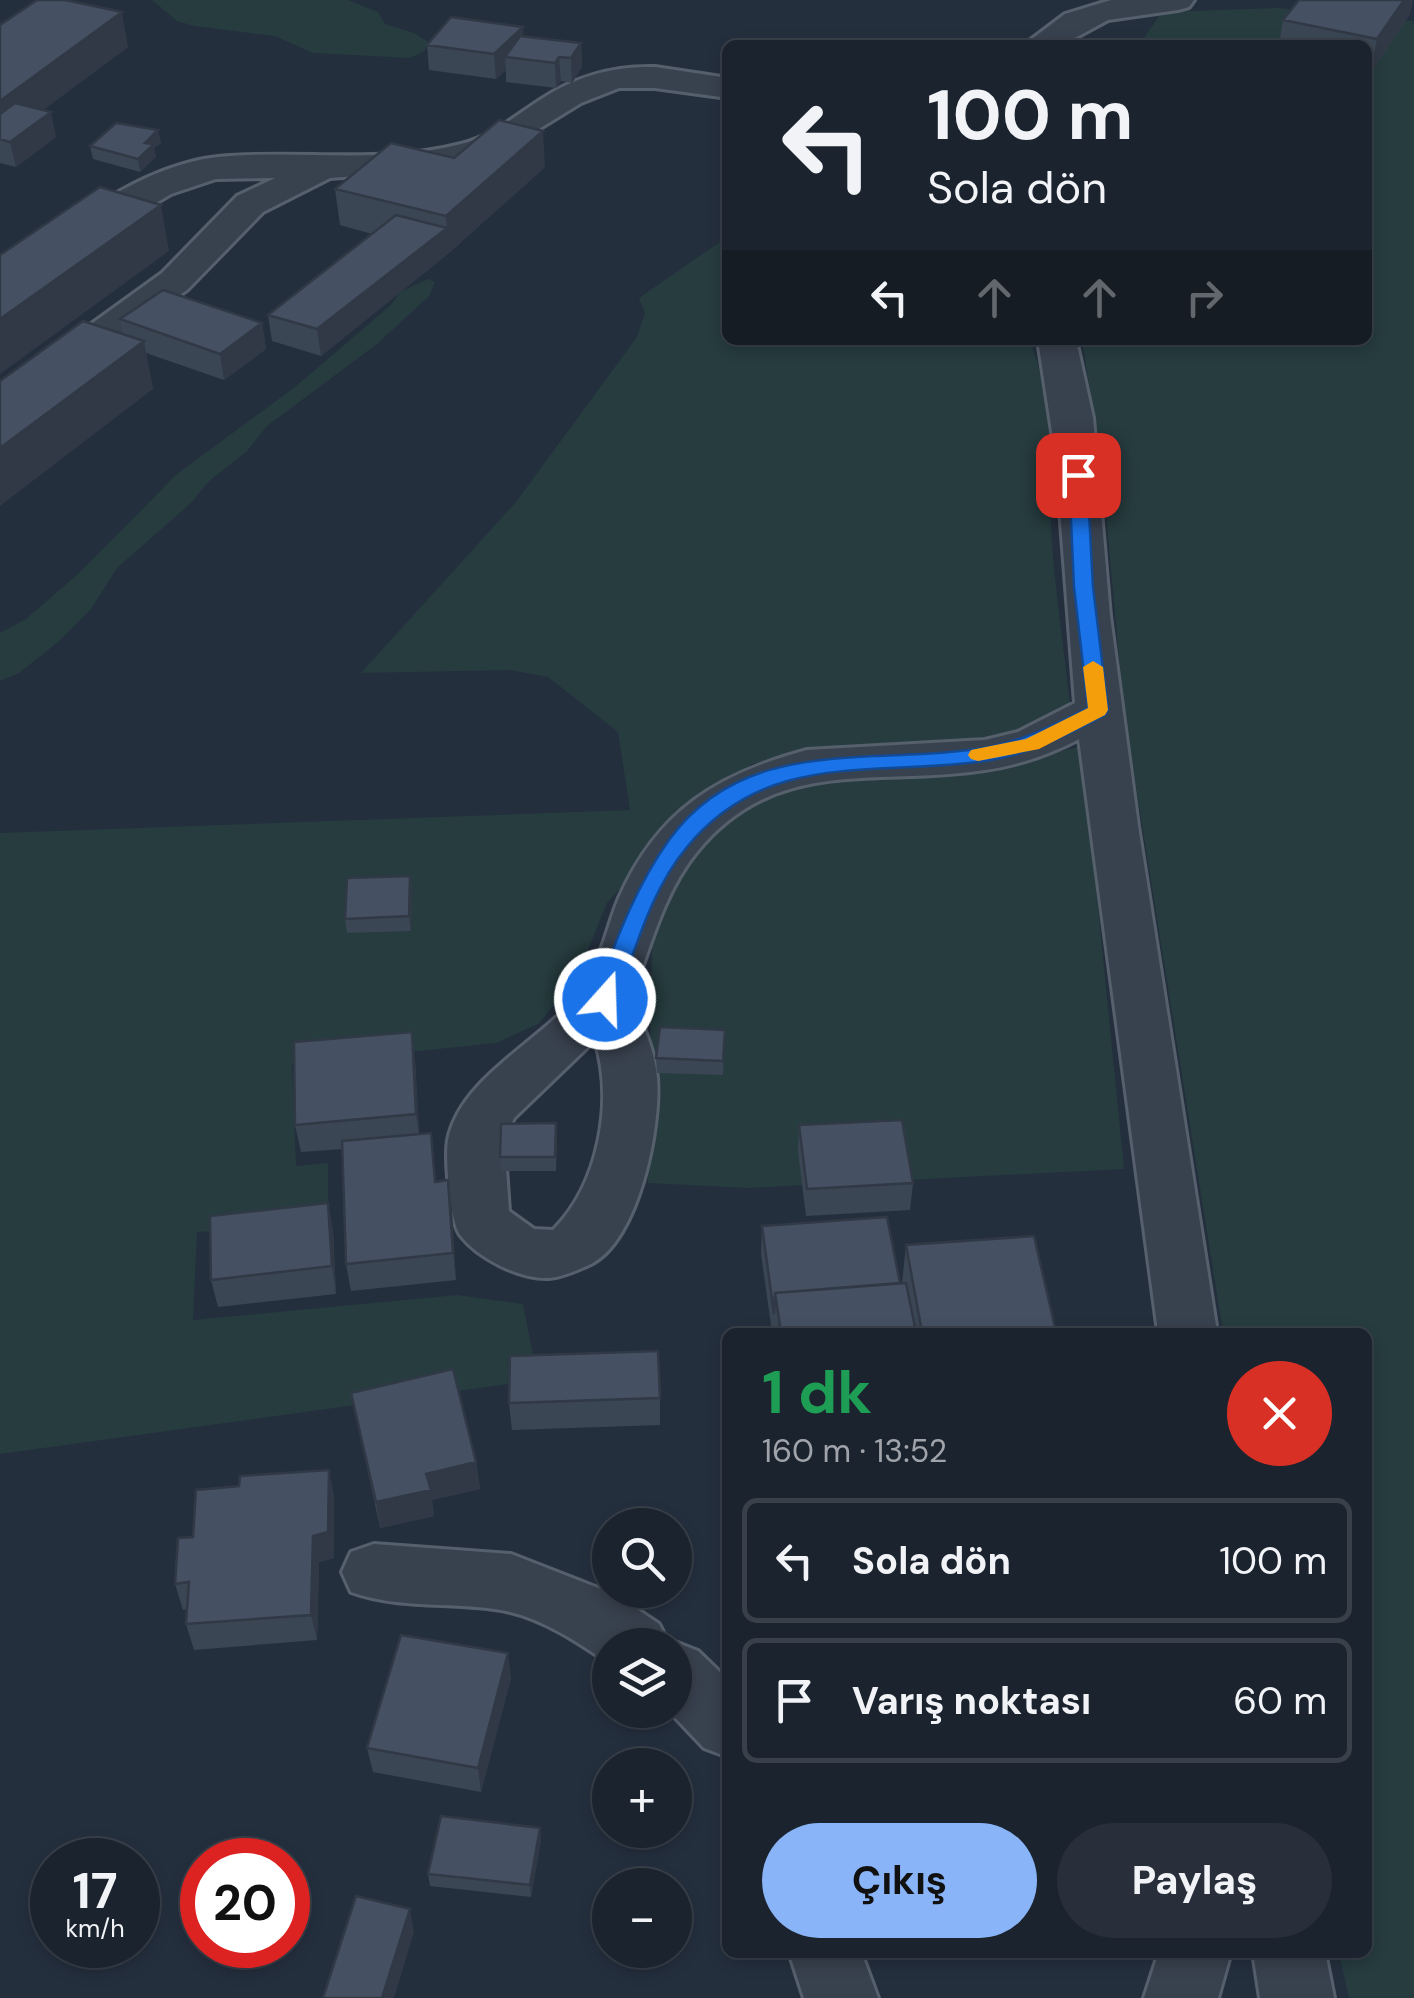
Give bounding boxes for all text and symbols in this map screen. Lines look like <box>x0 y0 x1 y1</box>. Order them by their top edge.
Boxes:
text: 100 m <box>927 70 1133 161</box>
icon: left <box>762 80 892 210</box>
text: Sola dön <box>927 158 1107 217</box>
icon: left <box>862 270 917 325</box>
icon: ahead <box>967 270 1022 325</box>
icon: ahead <box>1072 270 1127 325</box>
icon: right <box>1177 270 1232 325</box>
pin <box>1036 433 1121 518</box>
icon: arrive <box>1051 448 1106 503</box>
position arrow <box>553 947 657 1051</box>
text: 1 dk <box>762 1353 872 1432</box>
button: close <box>1227 1361 1332 1466</box>
text: 160 m · 13:52 <box>762 1430 947 1472</box>
map controls <box>592 1508 692 1968</box>
button: search <box>592 1508 692 1608</box>
icon: left <box>767 1533 822 1588</box>
text: Sola dön <box>852 1536 1011 1586</box>
text: 100 m <box>1219 1536 1327 1586</box>
button: layers <box>592 1628 692 1728</box>
icon: arrive <box>767 1673 822 1728</box>
text: Varış noktası <box>852 1676 1091 1726</box>
text: 60 m <box>1233 1676 1327 1726</box>
button: + <box>592 1748 692 1848</box>
button: Çıkış <box>762 1823 1037 1938</box>
button: Paylaş <box>1057 1823 1332 1938</box>
speed limit sign: 20 <box>180 1838 310 1968</box>
text: 17 <box>72 1858 118 1924</box>
button: − <box>592 1868 692 1968</box>
text: km/h <box>65 1912 125 1945</box>

